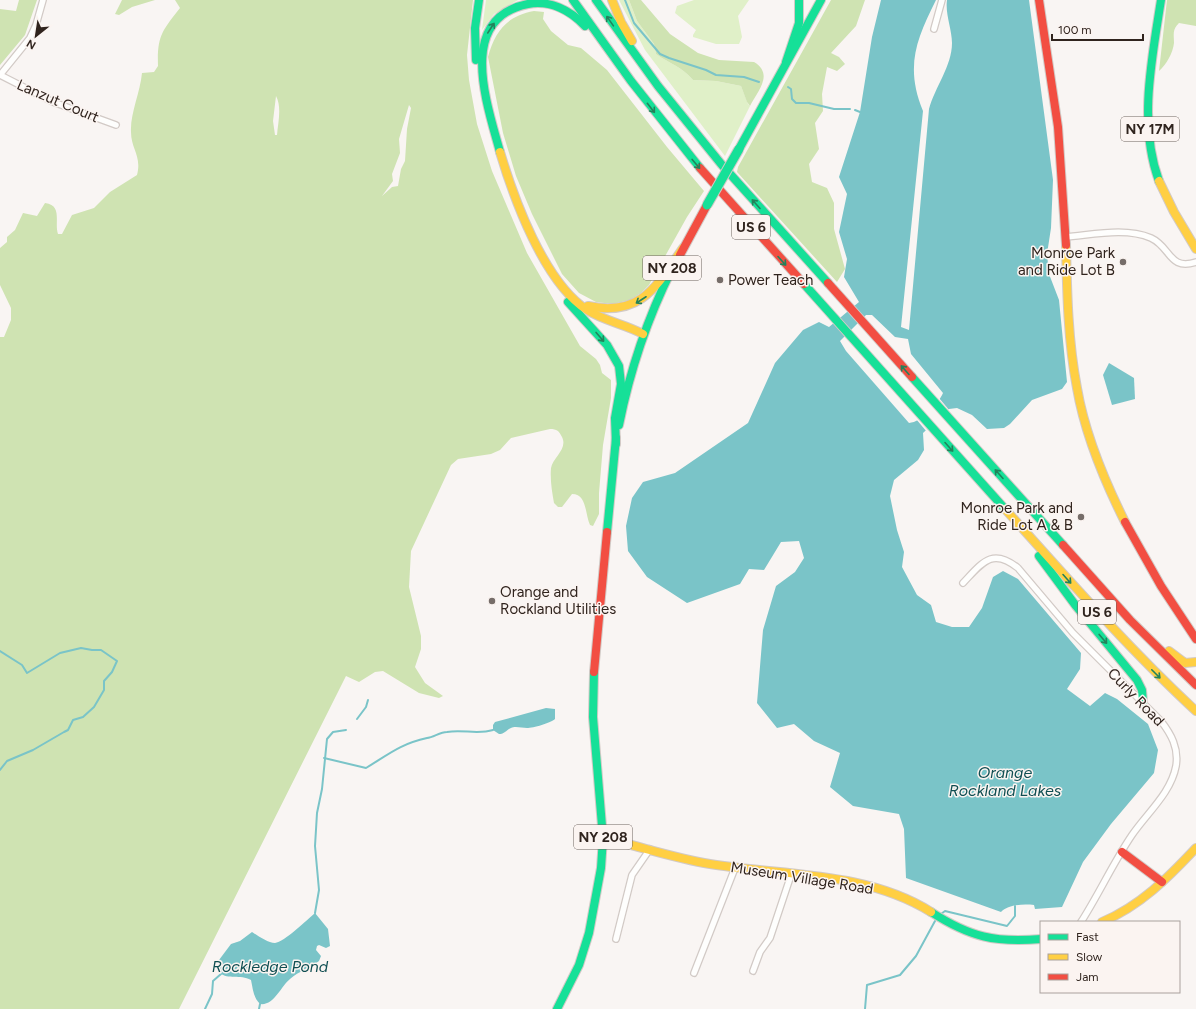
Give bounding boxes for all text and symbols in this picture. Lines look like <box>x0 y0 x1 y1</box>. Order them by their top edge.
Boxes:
north arrow <box>16 16 56 56</box>
one-way arrow <box>606 16 614 27</box>
scale bar <box>1052 16 1143 42</box>
one-way arrow <box>487 23 495 34</box>
text: 100 m <box>1058 23 1092 37</box>
text: N <box>24 36 38 52</box>
street label: Lanzut Court <box>14 76 102 127</box>
one-way arrow <box>646 102 655 113</box>
road number: NY 17M <box>1121 117 1179 141</box>
one-way arrow <box>692 158 701 169</box>
one-way arrow <box>752 199 761 209</box>
road number: US 6 <box>732 215 770 239</box>
place label: Monroe Park and Ride Lot B <box>1018 244 1116 279</box>
road number: NY 208 <box>643 256 701 280</box>
one-way arrow <box>778 256 787 266</box>
marker: Monroe Park and Ride Lot B <box>1118 257 1128 267</box>
place label: Power Teach <box>728 271 813 289</box>
marker: Power Teach <box>715 275 725 285</box>
one-way arrow <box>635 296 647 304</box>
one-way arrow <box>595 331 604 342</box>
one-way arrow <box>901 364 910 375</box>
one-way arrow <box>944 442 953 452</box>
one-way arrow <box>995 469 1004 479</box>
place label: Monroe Park and Ride Lot A & B <box>961 499 1073 534</box>
marker: Monroe Park and Ride Lot A & B <box>1076 512 1086 522</box>
one-way arrow <box>1062 573 1071 583</box>
place label: Orange and Rockland Utilities <box>500 583 616 618</box>
marker: Orange and Rockland Utilities <box>487 596 497 606</box>
road number: US 6 <box>1078 600 1116 624</box>
one-way arrow <box>1099 634 1108 645</box>
street label: Curly Road <box>1104 664 1168 730</box>
one-way arrow <box>1151 669 1161 679</box>
water label: Orange Rockland Lakes <box>949 763 1062 800</box>
road number: NY 208 <box>574 825 632 849</box>
street label: Museum Village Road <box>729 858 875 898</box>
legend <box>1040 921 1180 993</box>
text: Fast <box>1076 930 1099 944</box>
text: Slow <box>1076 950 1103 964</box>
water label: Rockledge Pond <box>212 957 329 976</box>
text: Jam <box>1076 970 1099 984</box>

